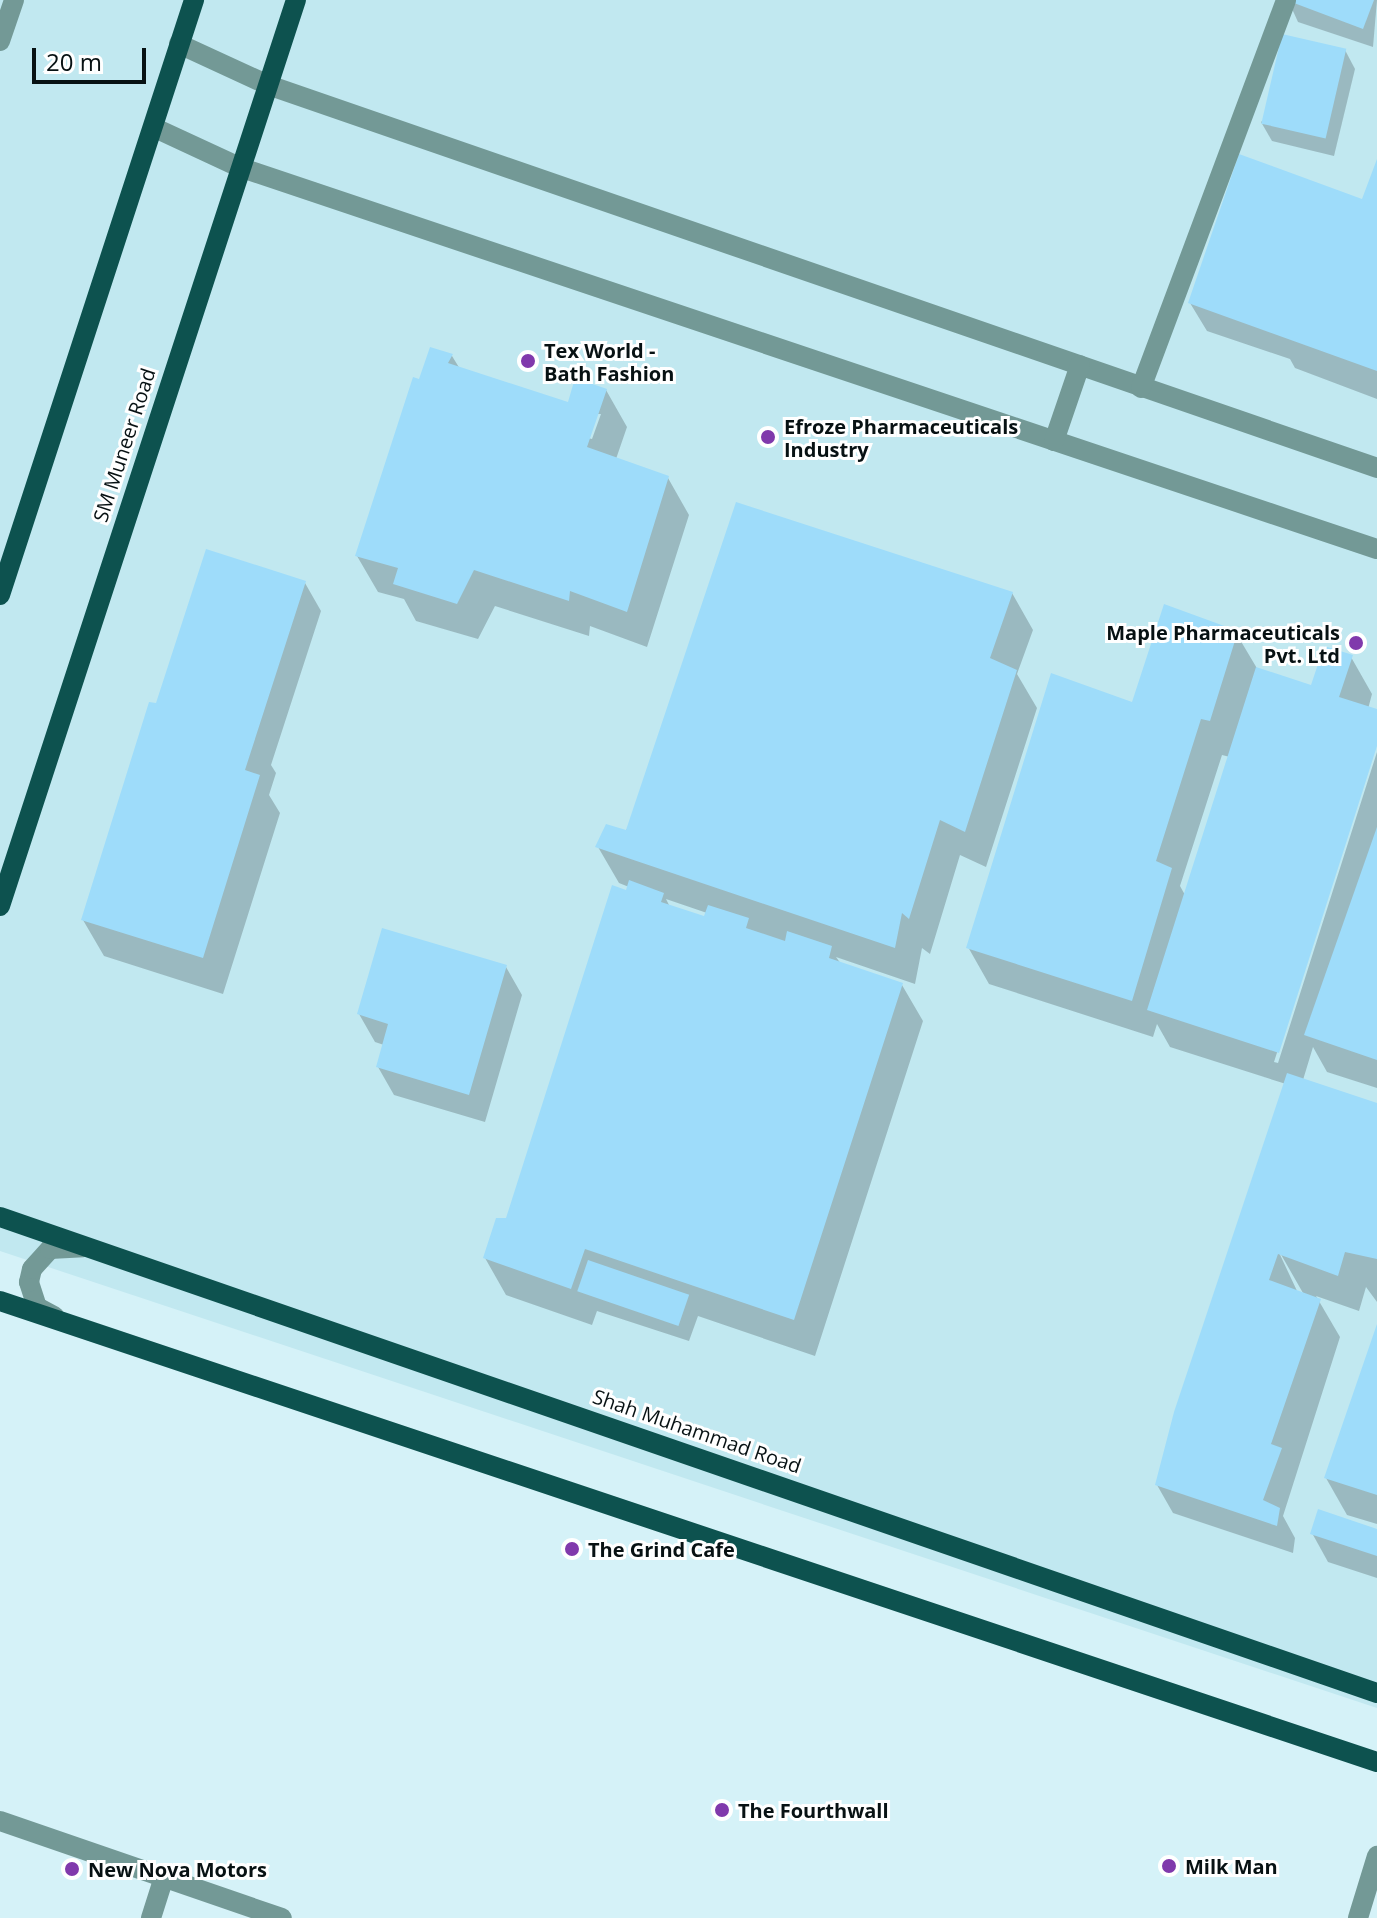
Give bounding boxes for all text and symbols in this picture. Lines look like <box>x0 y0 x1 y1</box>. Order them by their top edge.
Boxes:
scale bar <box>36 32 150 82</box>
text: 20 m <box>46 45 102 78</box>
place label: Tex World - Bath Fashion <box>544 338 674 385</box>
marker: Tex World - Bath Fashion <box>519 352 537 370</box>
street label: SM Muneer Road <box>88 365 160 525</box>
place label: Efroze Pharmaceuticals Industry <box>784 414 1018 461</box>
marker: Efroze Pharmaceuticals Industry <box>759 428 777 446</box>
place label: Maple Pharmaceuticals Pvt. Ltd <box>1106 620 1340 667</box>
marker: Maple Pharmaceuticals Pvt. Ltd <box>1347 634 1365 652</box>
street label: Shah Muhammad Road <box>590 1384 804 1478</box>
place label: The Grind Cafe <box>588 1537 735 1561</box>
marker: The Grind Cafe <box>563 1540 581 1558</box>
place label: The Fourthwall <box>738 1798 889 1822</box>
marker: The Fourthwall <box>713 1801 731 1819</box>
place label: Milk Man <box>1185 1854 1278 1878</box>
place label: New Nova Motors <box>88 1857 267 1881</box>
marker: Milk Man <box>1160 1857 1178 1875</box>
marker: New Nova Motors <box>63 1860 81 1878</box>

